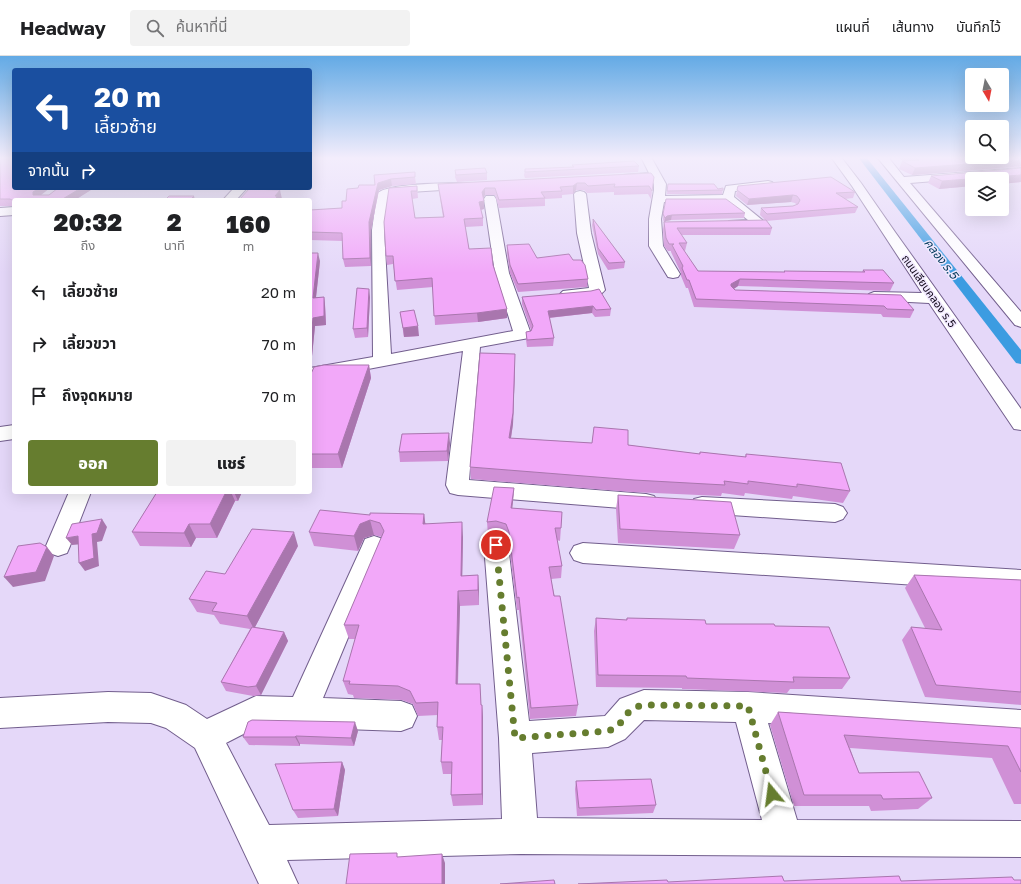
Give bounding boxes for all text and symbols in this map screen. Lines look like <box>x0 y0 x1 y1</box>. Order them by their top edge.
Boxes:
search box <box>130 10 410 46</box>
text: Headway <box>20 16 106 39</box>
icon: search <box>144 17 166 39</box>
text: ค้นหาที่นี่ <box>176 17 227 35</box>
text: แผนที่ <box>836 18 870 35</box>
text: เส้นทาง <box>892 18 934 35</box>
text: บันทึกไว้ <box>956 18 1001 35</box>
north arrow <box>965 68 1009 112</box>
map controls <box>965 68 1009 216</box>
text: 20 m <box>94 80 161 113</box>
icon: left <box>28 84 80 136</box>
text: เลี้ยวซ้าย <box>94 115 157 137</box>
button: search <box>965 120 1009 164</box>
icon: right <box>77 160 99 182</box>
text: จากนั้น <box>28 161 69 179</box>
button: layers <box>965 172 1009 216</box>
text: 20:32 <box>54 207 122 236</box>
text: 2 <box>167 207 182 236</box>
text: 160 <box>226 209 270 238</box>
water label: คลอง ร.5 <box>921 236 962 283</box>
text: ถึง <box>80 237 95 253</box>
text: นาที <box>164 237 185 253</box>
text: m <box>243 238 254 254</box>
street label: ถนนเลียบคลอง ร.5 <box>899 252 959 330</box>
icon: left <box>28 281 50 303</box>
text: เลี้ยวซ้าย <box>62 282 118 300</box>
text: 20 m <box>261 283 296 301</box>
icon: right <box>28 333 50 355</box>
text: เลี้ยวขวา <box>62 334 116 352</box>
text: 70 m <box>262 335 296 353</box>
icon: arrive <box>28 385 50 407</box>
text: ถึงจุดหมาย <box>62 386 133 404</box>
text: 70 m <box>262 387 296 405</box>
button: ออก <box>28 440 158 486</box>
button: แชร์ <box>166 440 296 486</box>
pin <box>479 528 513 562</box>
icon: arrive <box>485 534 507 556</box>
position arrow <box>751 773 793 815</box>

